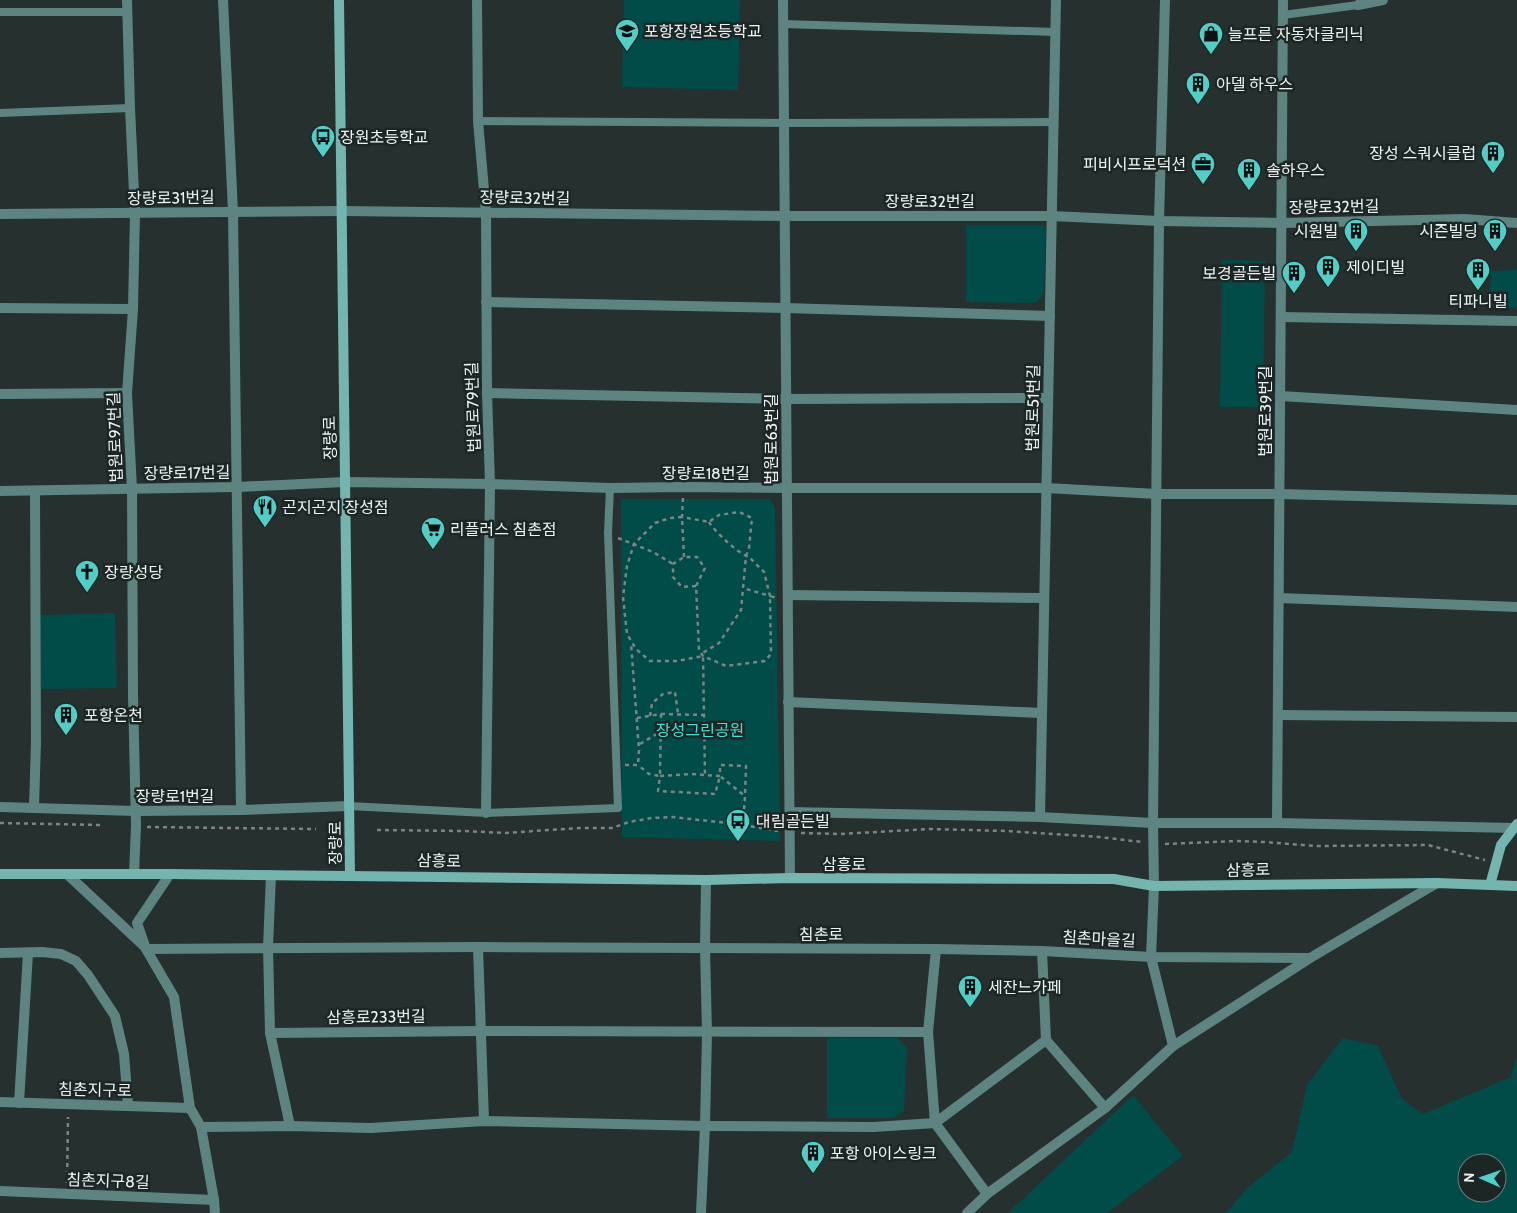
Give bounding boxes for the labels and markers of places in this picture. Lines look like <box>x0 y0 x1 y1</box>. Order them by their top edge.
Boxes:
school or university icon: 포항장원초등학교 <box>614 18 640 52</box>
shop icon: 늘프른 자동차클리닉 <box>1198 21 1224 55</box>
place label: 포항장원초등학교 <box>644 22 762 41</box>
place label: 늘프른 자동차클리닉 <box>1228 25 1364 44</box>
building icon: 아델 하우스 <box>1185 71 1211 105</box>
place label: 아델 하우스 <box>1216 75 1293 94</box>
bus stop icon: 장원초등학교 <box>310 124 336 158</box>
place label: 장원초등학교 <box>340 128 428 147</box>
building icon: 장성 스쿼시클럽 <box>1480 140 1506 174</box>
place label: 장성 스쿼시클럽 <box>1369 144 1476 163</box>
office icon: 피비시프로덕션 <box>1190 151 1216 185</box>
place label: 피비시프로덕션 <box>1083 155 1186 174</box>
building icon: 솔하우스 <box>1236 157 1262 191</box>
place label: 솔하우스 <box>1266 161 1325 180</box>
building icon: 시원빌 <box>1343 218 1369 252</box>
building icon: 시즌빌딩 <box>1482 218 1508 252</box>
place label: 시원빌 <box>1294 222 1338 241</box>
place label: 시즌빌딩 <box>1419 222 1478 241</box>
building icon: 제이디빌 <box>1315 254 1341 288</box>
building icon: 티파니빌 <box>1465 257 1491 291</box>
place label: 제이디빌 <box>1346 258 1405 277</box>
building icon: 보경골든빌 <box>1281 260 1307 294</box>
place label: 보경골든빌 <box>1202 264 1276 283</box>
place label: 티파니빌 <box>1449 292 1507 311</box>
restaurant icon: 곤지곤지 장성점 <box>252 494 278 528</box>
place label: 곤지곤지 장성점 <box>282 498 389 517</box>
supermarket icon: 리플러스 침촌점 <box>420 516 446 550</box>
place label: 리플러스 침촌점 <box>450 520 557 539</box>
church icon: 장량성당 <box>74 559 100 593</box>
place label: 장량성당 <box>104 563 163 582</box>
building icon: 포항온천 <box>53 702 79 736</box>
place label: 포항온천 <box>84 706 143 725</box>
bus stop icon: 대림골든빌 <box>725 808 751 842</box>
place label: 대림골든빌 <box>756 812 830 831</box>
building icon: 세잔느카페 <box>957 974 983 1008</box>
place label: 세잔느카페 <box>988 978 1062 997</box>
building icon: 포항 아이스링크 <box>800 1140 826 1174</box>
place label: 포항 아이스링크 <box>830 1144 937 1163</box>

